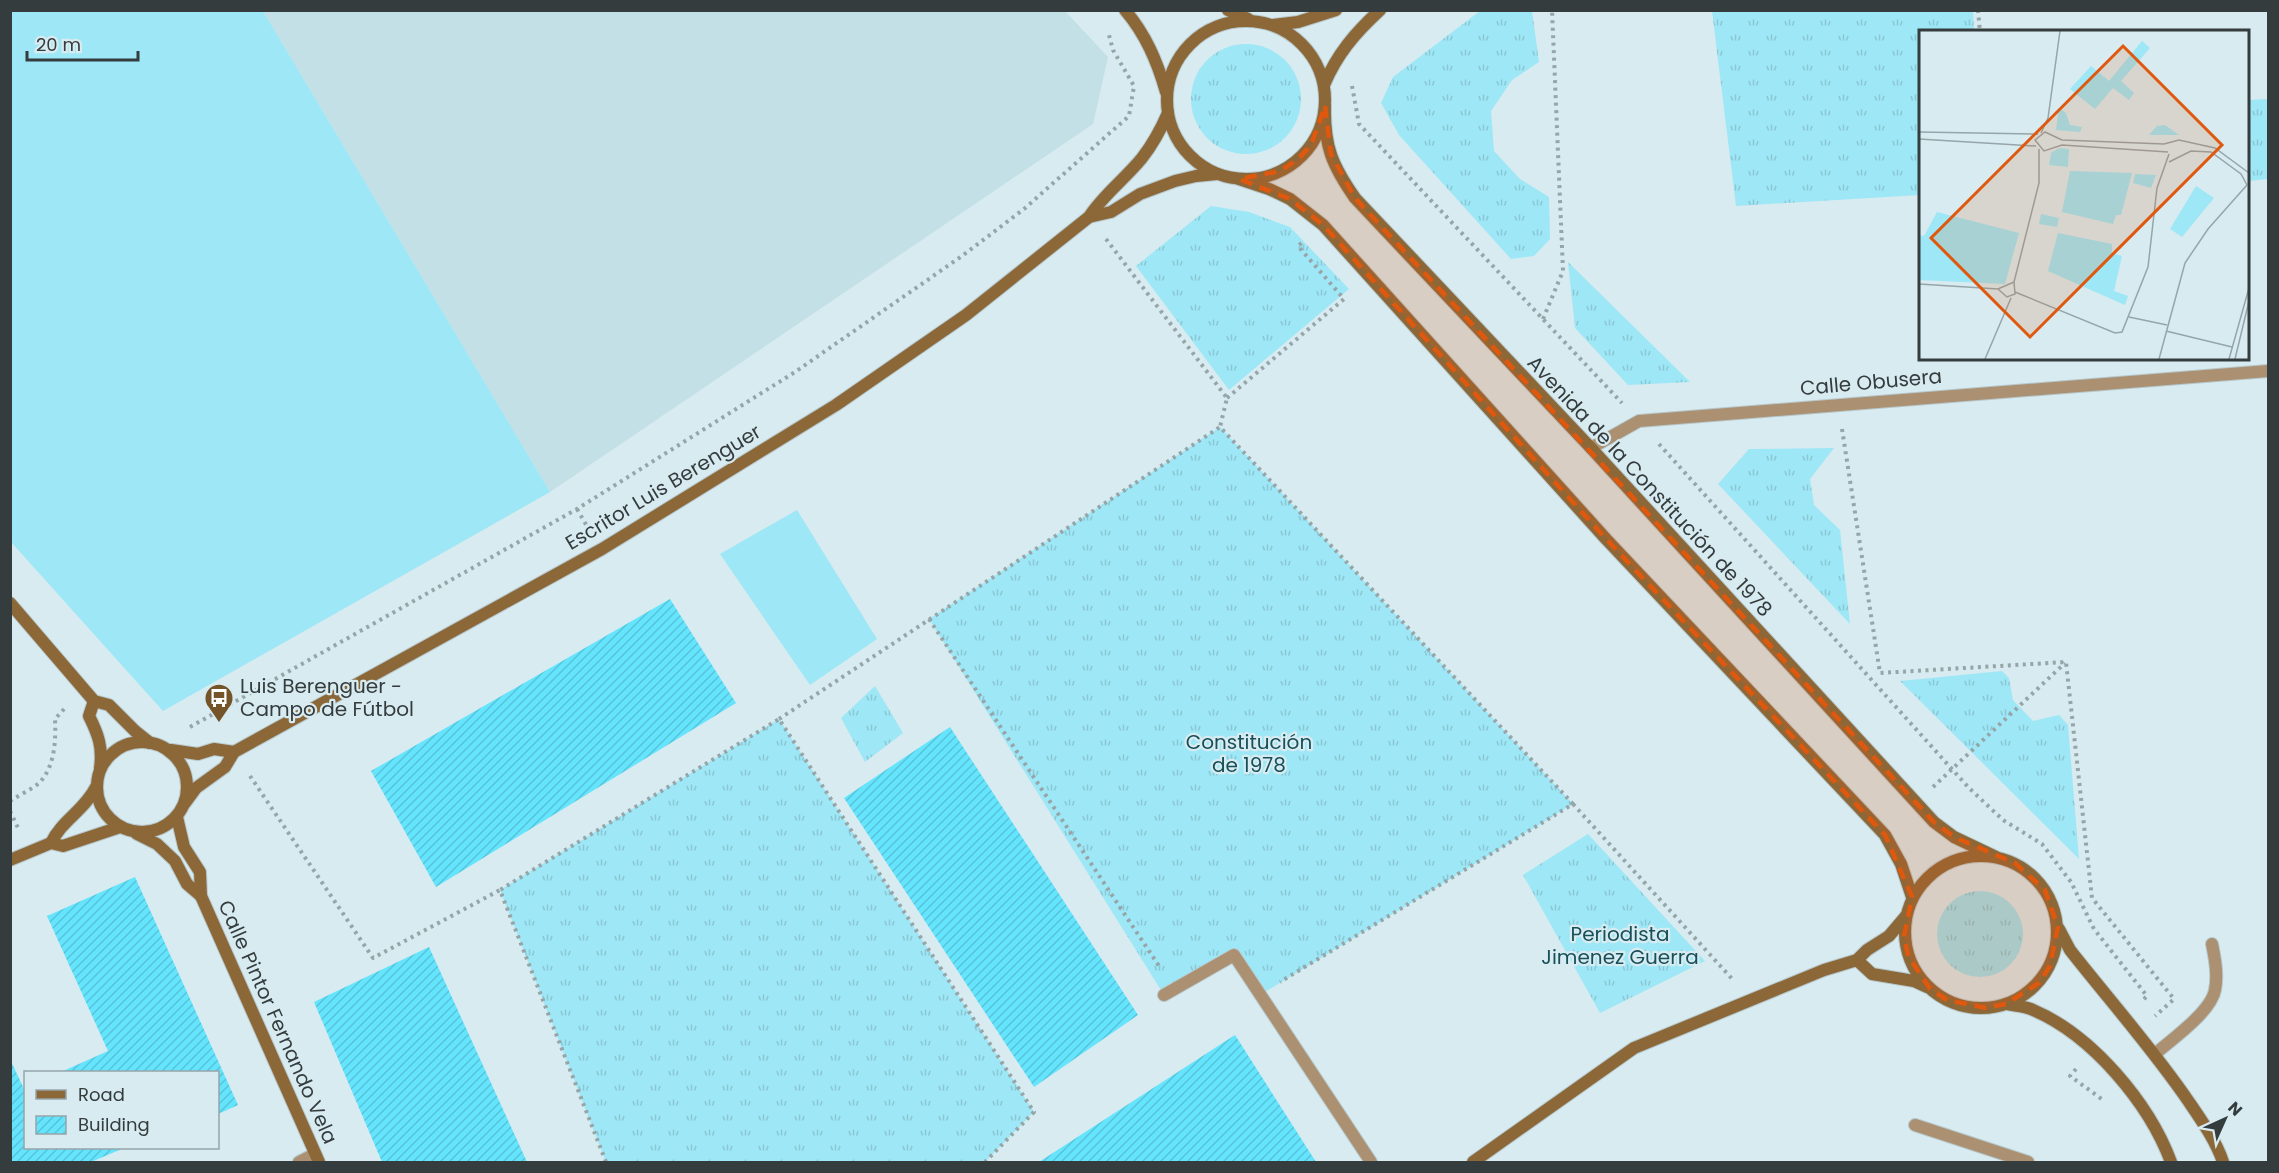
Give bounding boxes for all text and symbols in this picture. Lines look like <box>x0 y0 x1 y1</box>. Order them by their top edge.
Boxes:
scale bar <box>27 24 138 62</box>
inset map <box>1919 30 2249 360</box>
text: 20 m <box>36 32 81 57</box>
street label: Avenida de la Constitución de 1978 <box>1521 349 1779 623</box>
street label: Calle Obusera <box>1799 362 1943 402</box>
street label: Escritor Luis Berenguer <box>560 417 766 557</box>
place label: Luis Berenguer - Campo de Fútbol <box>240 672 414 723</box>
bus stop icon: Luis Berenguer - Campo de Fútbol <box>203 682 235 724</box>
park label: Constitución de 1978 <box>1186 728 1312 779</box>
street label: Calle Pintor Fernando Vela <box>212 896 344 1148</box>
park label: Periodista Jimenez Guerra <box>1541 920 1699 971</box>
legend <box>24 1071 219 1149</box>
text: Road <box>78 1082 125 1107</box>
north arrow <box>2195 1089 2255 1149</box>
text: N <box>2223 1096 2248 1121</box>
text: Building <box>78 1112 150 1137</box>

